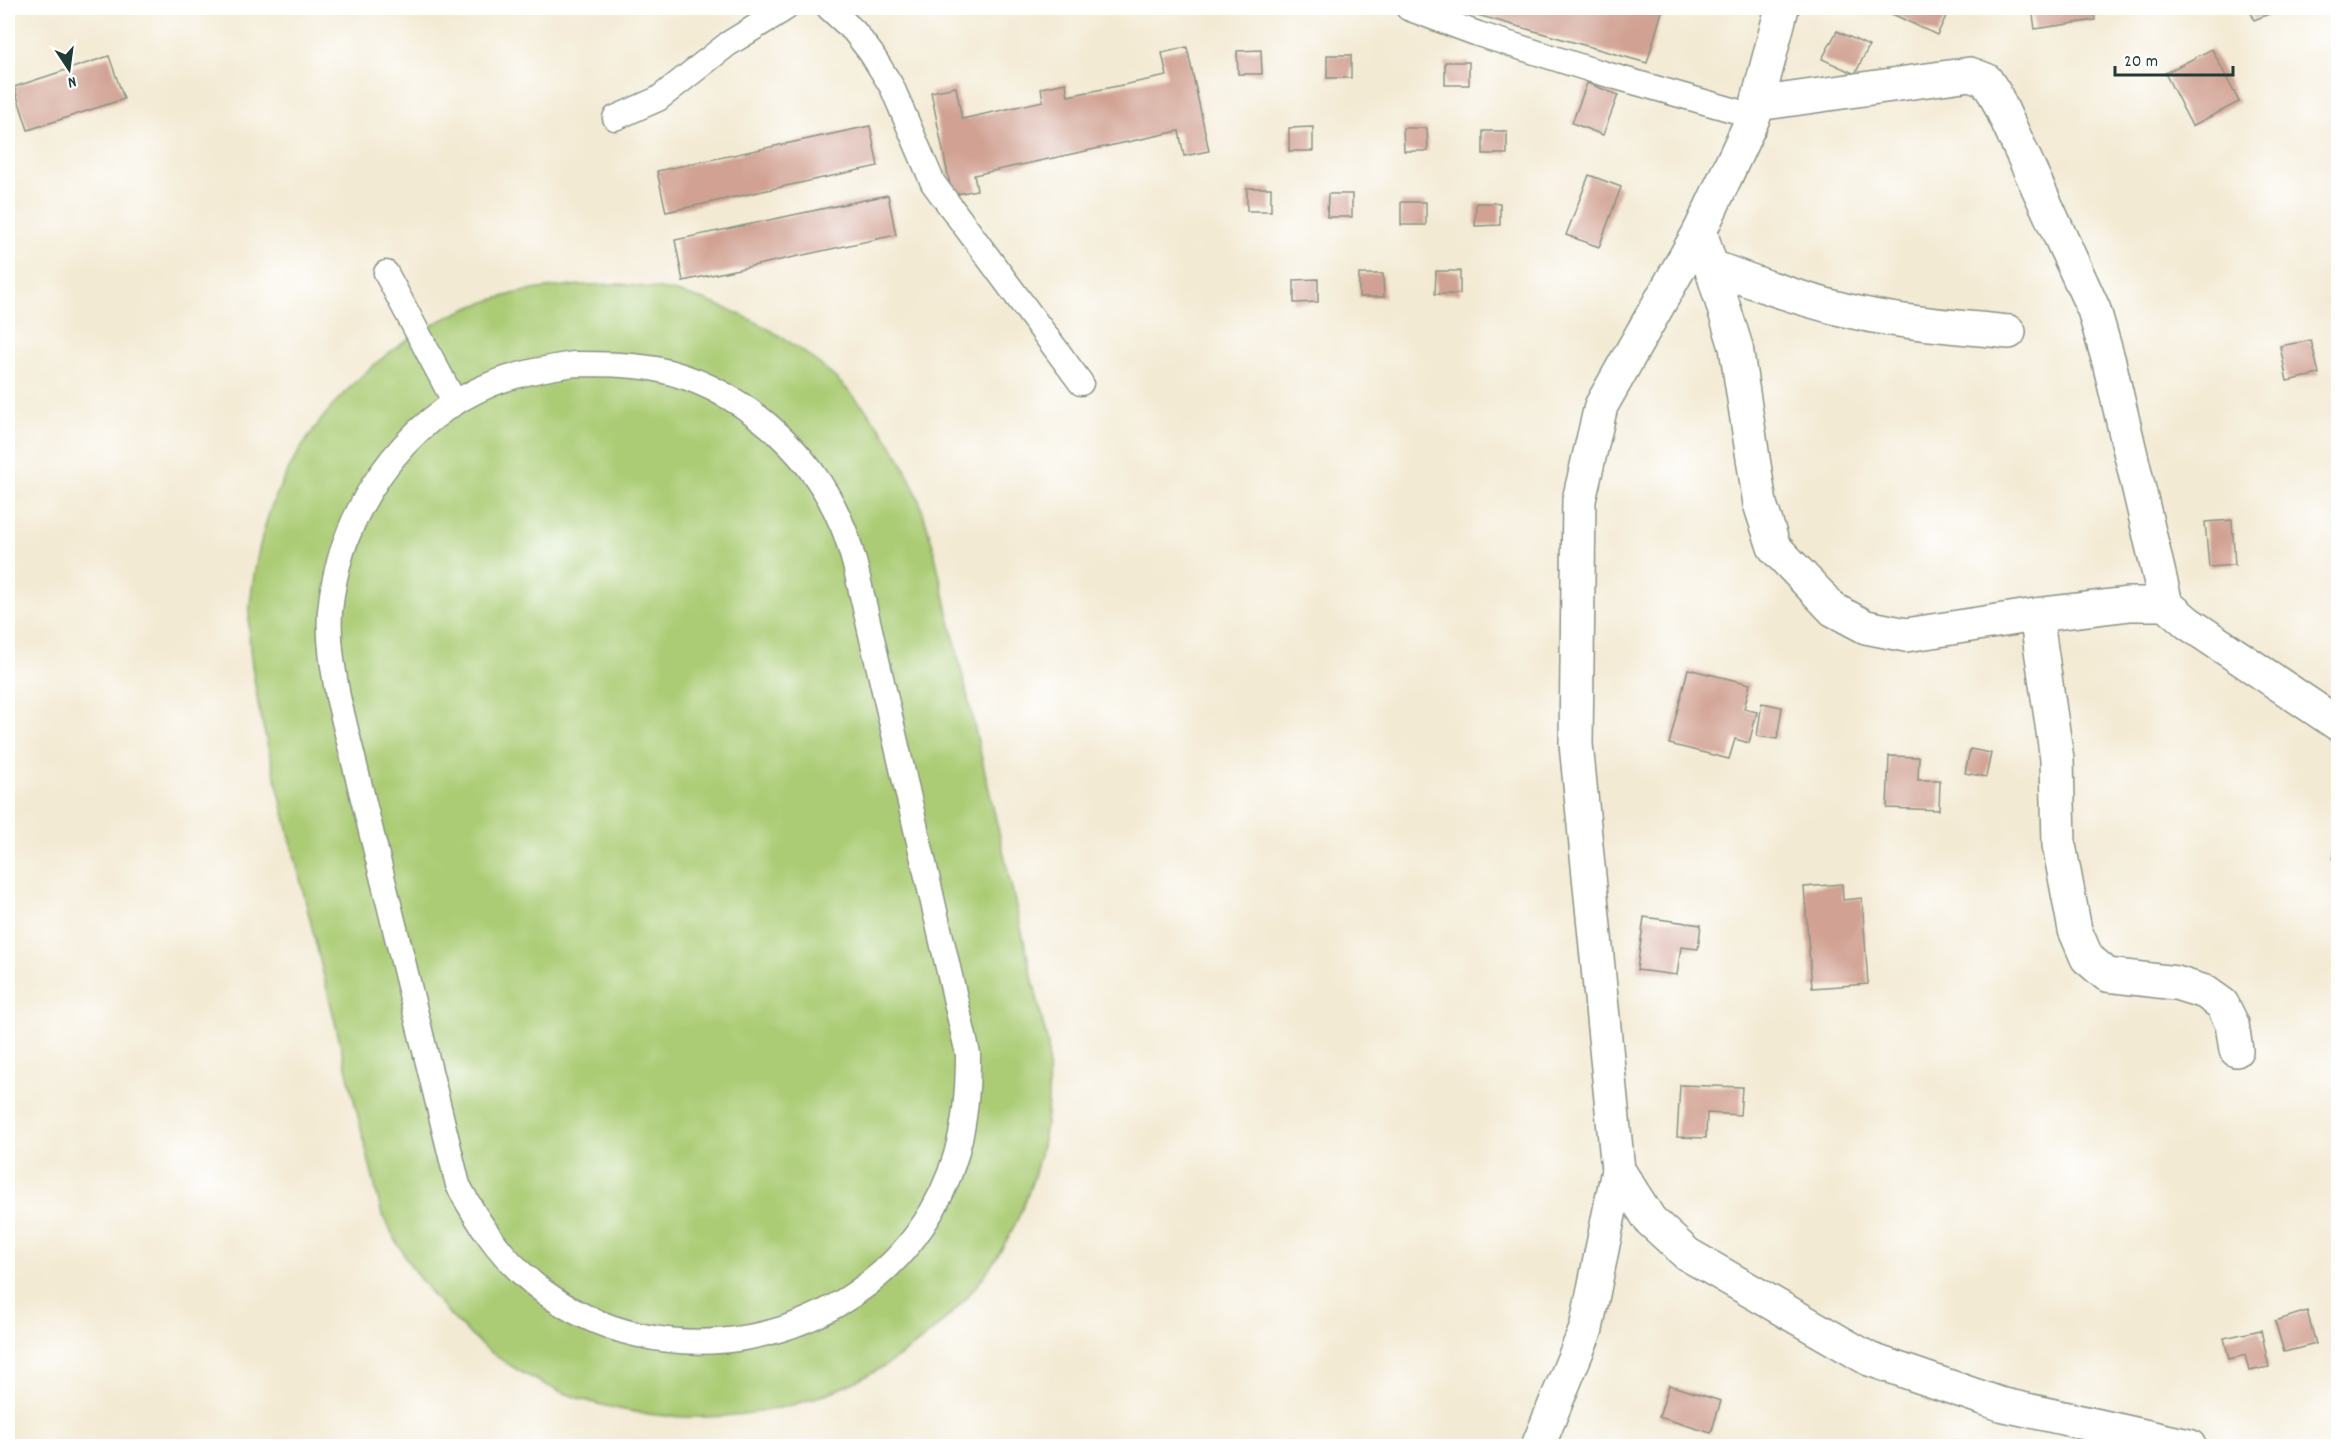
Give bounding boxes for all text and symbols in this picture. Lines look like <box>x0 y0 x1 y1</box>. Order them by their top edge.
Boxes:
north arrow <box>39 39 99 99</box>
scale bar <box>2115 39 2234 77</box>
text: 20 m <box>2124 50 2158 75</box>
text: N <box>65 69 78 93</box>

